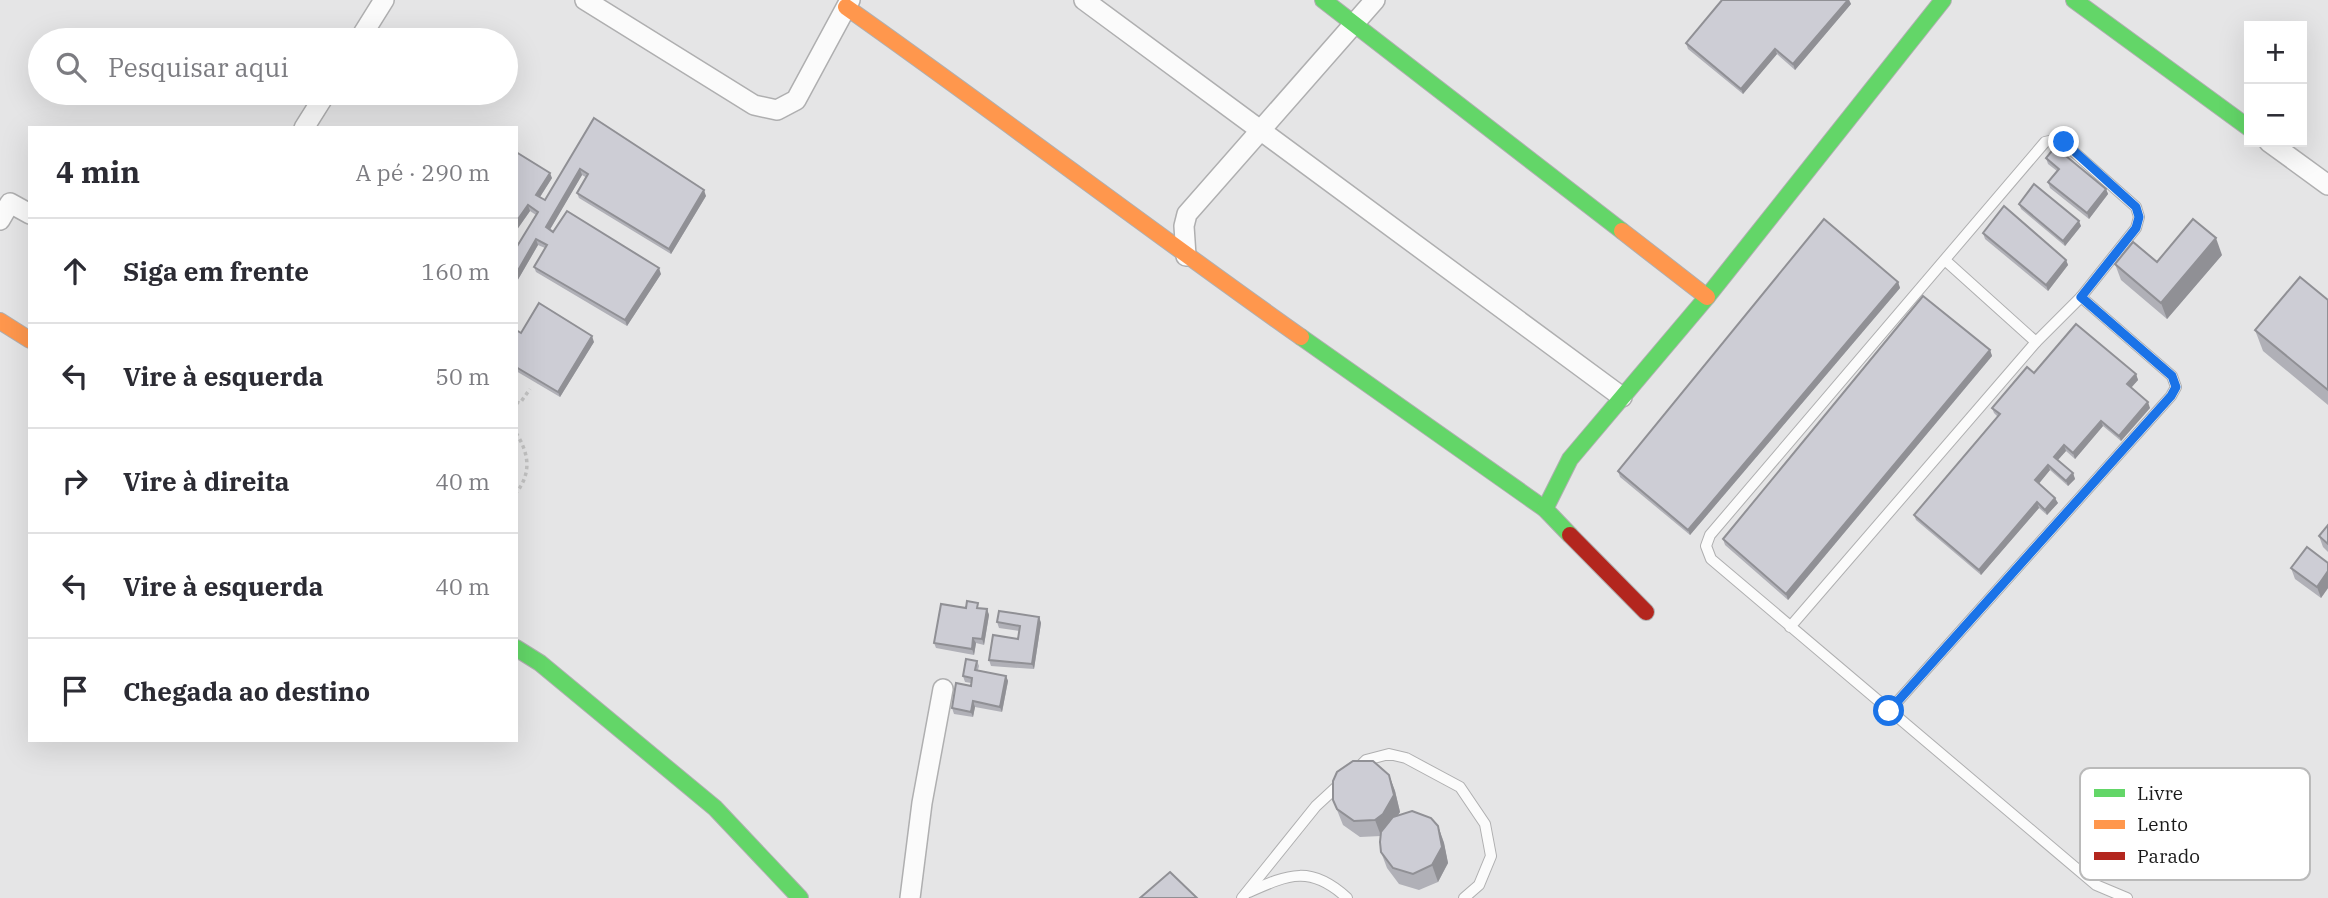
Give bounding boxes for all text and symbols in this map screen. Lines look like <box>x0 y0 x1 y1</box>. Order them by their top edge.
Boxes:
map controls <box>2244 21 2307 147</box>
button: + <box>2244 21 2307 84</box>
search box <box>28 28 518 105</box>
icon: search <box>52 48 90 86</box>
text: Pesquisar aqui <box>108 50 289 84</box>
button: − <box>2244 84 2307 147</box>
route end <box>2048 126 2079 157</box>
text: 4 min <box>56 152 140 191</box>
text: A pé · 290 m <box>355 157 490 187</box>
icon: ahead <box>56 252 94 290</box>
text: Siga em frente <box>123 254 309 288</box>
text: 160 m <box>421 256 490 286</box>
icon: left <box>56 357 94 395</box>
text: Vire à esquerda <box>123 359 324 393</box>
text: 50 m <box>435 361 490 391</box>
icon: right <box>56 462 94 500</box>
text: Vire à direita <box>123 464 290 498</box>
text: 40 m <box>435 466 490 496</box>
icon: left <box>56 567 94 605</box>
text: Vire à esquerda <box>123 569 324 603</box>
text: 40 m <box>435 571 490 601</box>
icon: arrive <box>56 672 94 710</box>
text: Chegada ao destino <box>123 674 370 708</box>
route start <box>1873 695 1904 726</box>
legend <box>2080 768 2310 880</box>
text: Livre <box>2137 781 2183 805</box>
text: Lento <box>2137 812 2188 836</box>
text: Parado <box>2137 844 2200 868</box>

